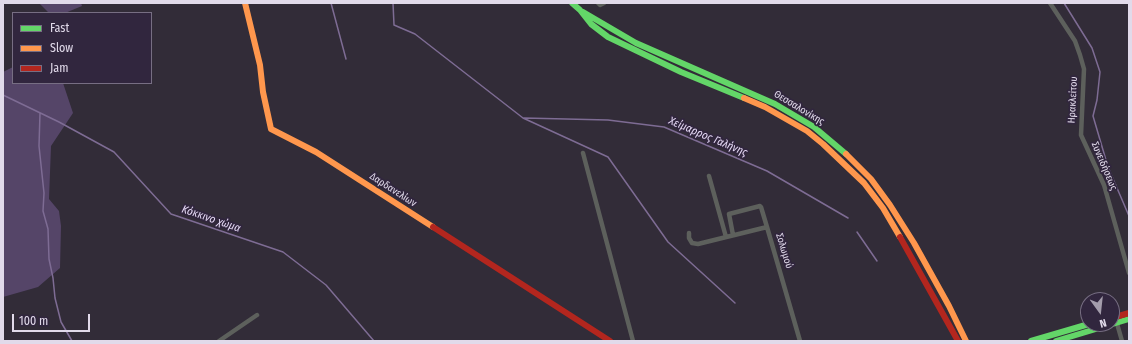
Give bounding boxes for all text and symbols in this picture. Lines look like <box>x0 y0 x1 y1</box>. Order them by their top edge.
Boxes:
legend <box>12 12 152 84</box>
text: Fast <box>50 21 69 35</box>
text: Slow <box>50 41 73 55</box>
text: Jam <box>50 61 68 75</box>
street label: Ηρακλείτου <box>1066 76 1080 124</box>
street label: Θεσσαλονίκης <box>772 88 826 128</box>
water label: Χείμαρρος Γαλήνης <box>667 114 749 160</box>
street label: Συνειδήσεως <box>1088 140 1120 192</box>
street label: Δαρδανελίων <box>367 170 419 210</box>
water label: Κόκκινο χώμα <box>180 203 242 235</box>
street label: Σολωμού <box>773 232 795 270</box>
north arrow <box>1080 292 1120 332</box>
scale bar <box>14 306 92 332</box>
text: 100 m <box>19 314 48 328</box>
text: N <box>1098 316 1108 330</box>

